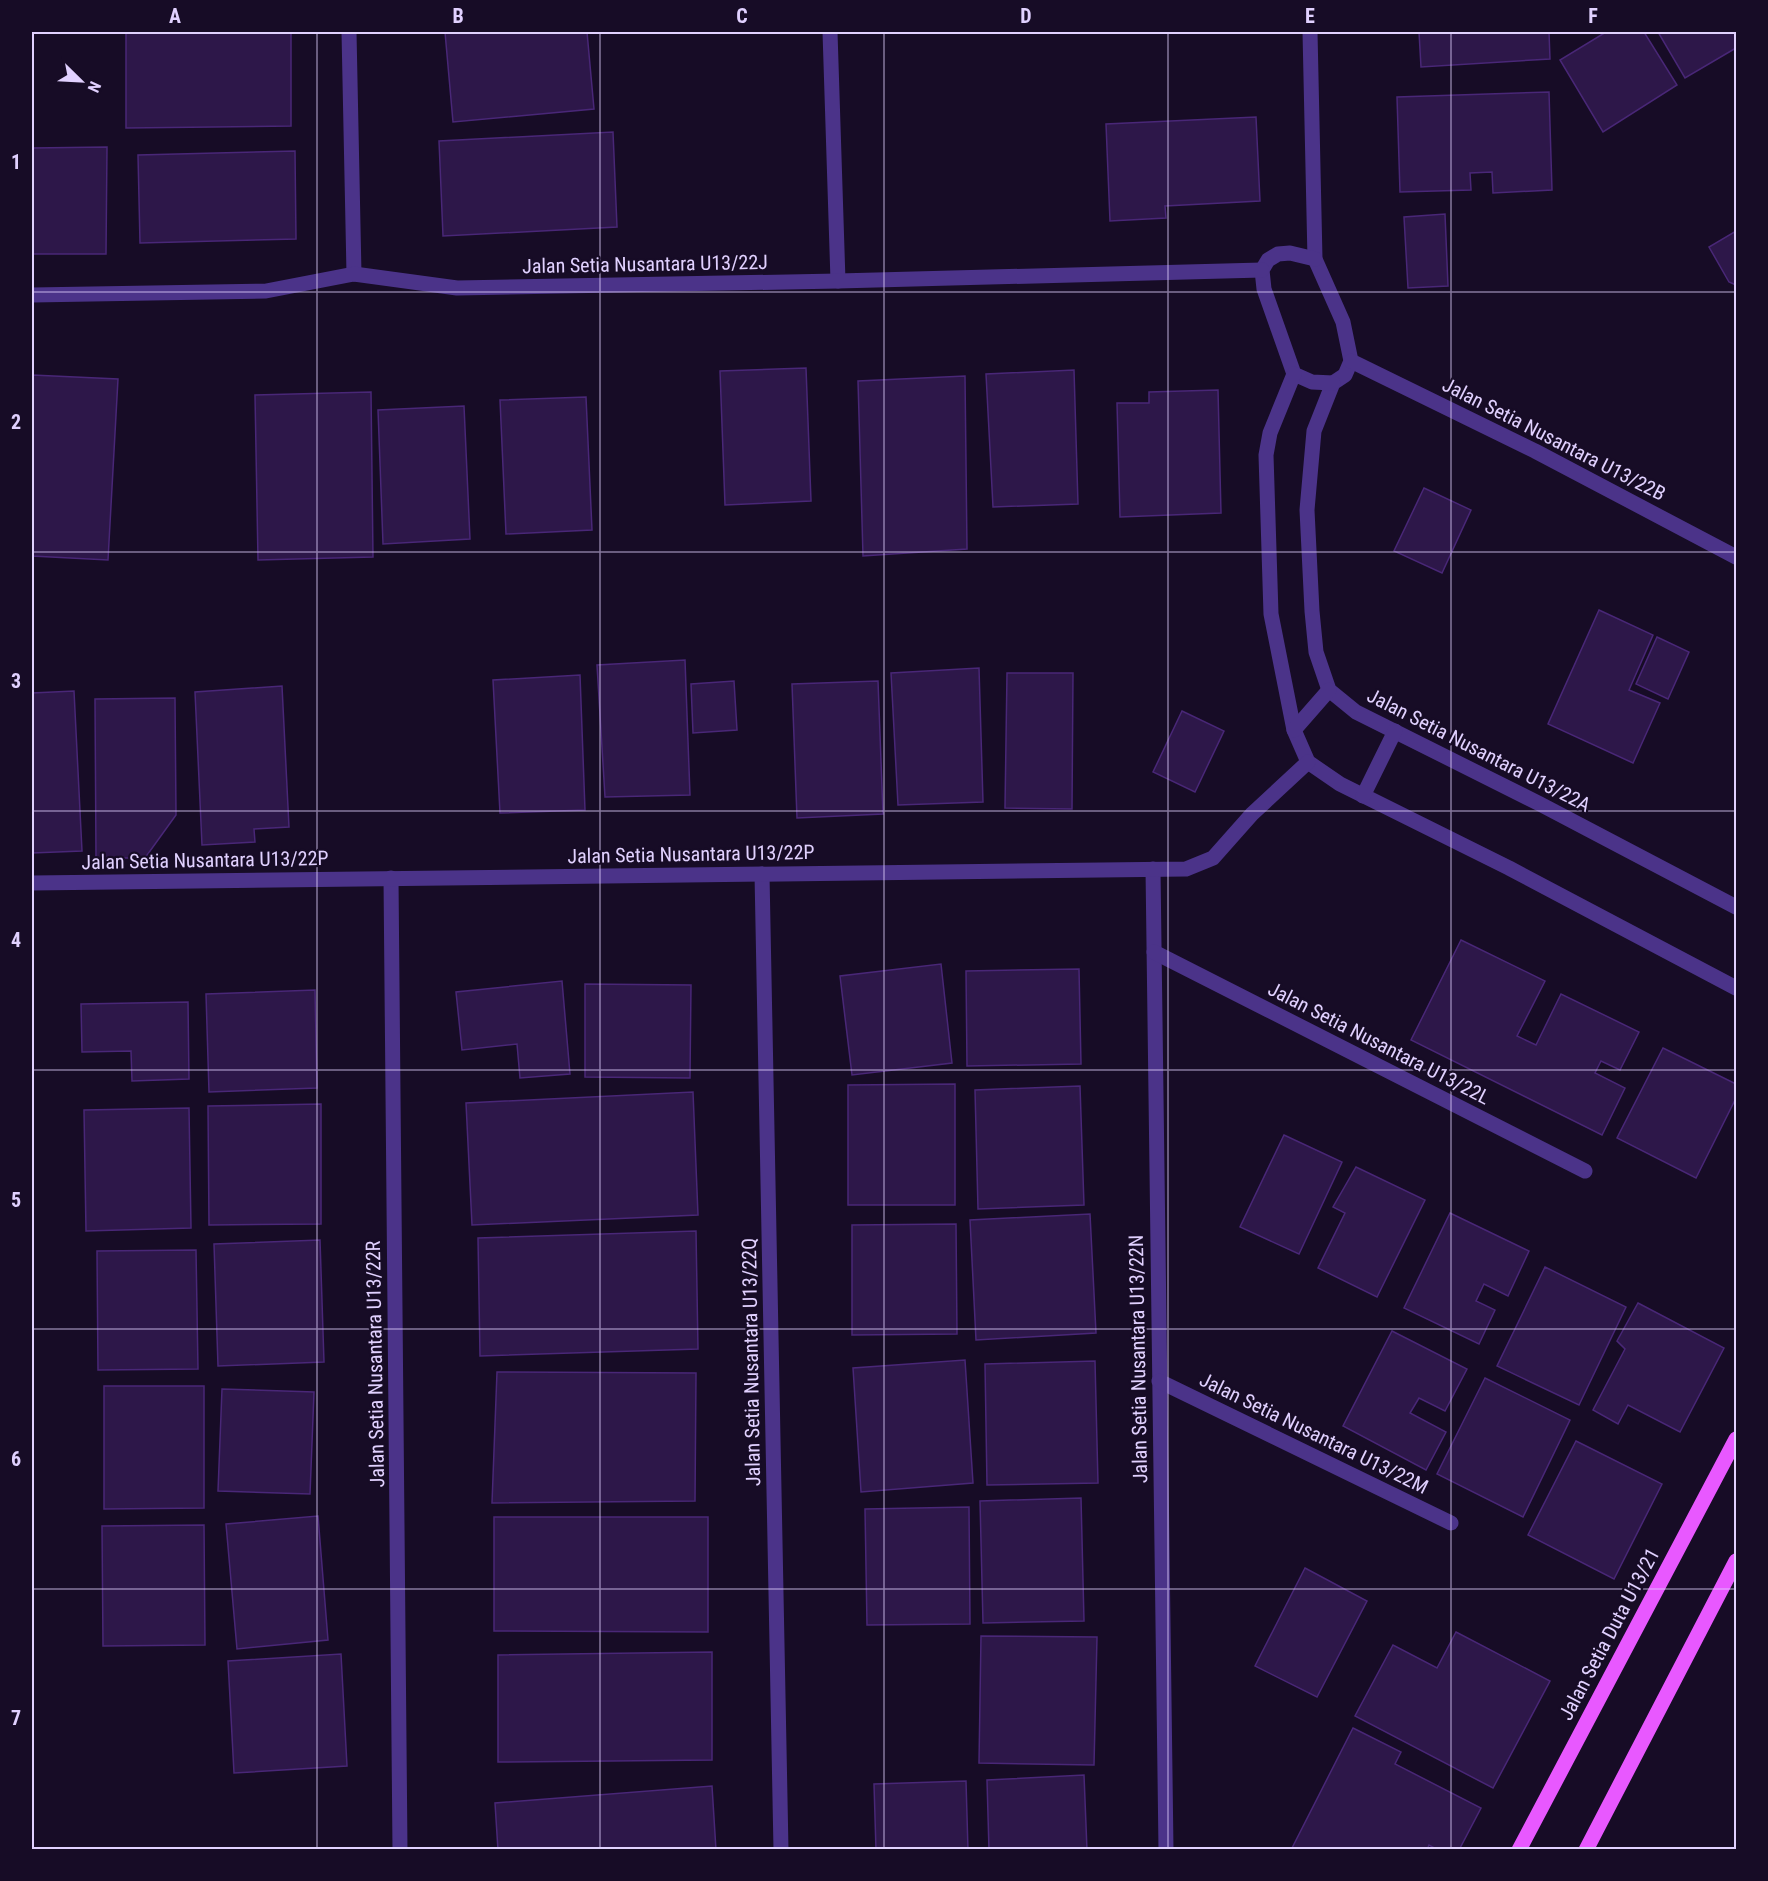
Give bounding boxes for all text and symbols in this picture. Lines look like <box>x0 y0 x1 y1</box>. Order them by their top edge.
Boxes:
text: A <box>169 4 181 28</box>
text: B <box>452 4 464 28</box>
text: C <box>736 4 748 28</box>
text: D <box>1020 4 1032 28</box>
text: E <box>1305 4 1315 28</box>
text: F <box>1588 4 1598 28</box>
north arrow <box>51 51 111 111</box>
text: N <box>84 79 105 95</box>
text: 1 <box>11 150 21 174</box>
street label: Jalan Setia Nusantara U13/22J <box>522 250 768 278</box>
street label: Jalan Setia Nusantara U13/22B <box>1439 372 1669 506</box>
text: 2 <box>11 410 21 434</box>
text: 3 <box>11 669 21 693</box>
street label: Jalan Setia Nusantara U13/22A <box>1363 683 1595 817</box>
street label: Jalan Setia Nusantara U13/22P <box>567 840 815 868</box>
street label: Jalan Setia Nusantara U13/22P <box>81 846 329 874</box>
text: 4 <box>11 928 21 952</box>
street label: Jalan Setia Nusantara U13/22L <box>1264 977 1494 1109</box>
text: 5 <box>11 1188 21 1212</box>
street label: Jalan Setia Nusantara U13/22N <box>1124 1235 1152 1483</box>
street label: Jalan Setia Nusantara U13/22Q <box>737 1238 765 1486</box>
street label: Jalan Setia Nusantara U13/22R <box>361 1240 389 1488</box>
street label: Jalan Setia Nusantara U13/22M <box>1196 1367 1432 1499</box>
text: 6 <box>11 1447 21 1471</box>
street label: Jalan Setia Duta U13/21 <box>1553 1544 1665 1724</box>
text: 7 <box>11 1706 21 1730</box>

